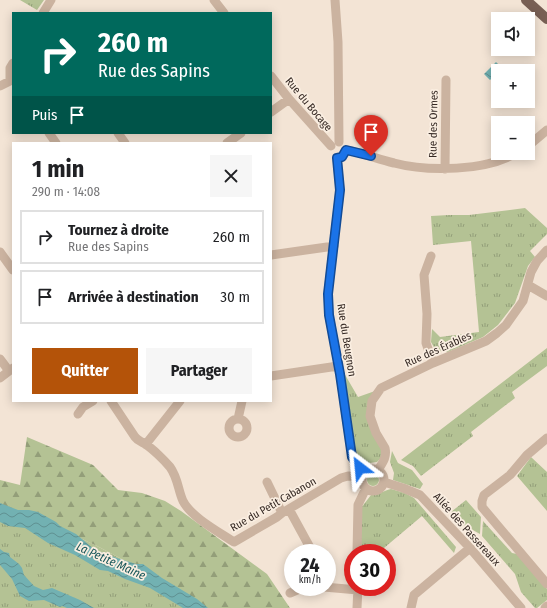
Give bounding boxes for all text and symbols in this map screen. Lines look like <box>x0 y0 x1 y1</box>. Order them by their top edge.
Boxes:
map controls <box>491 12 535 160</box>
button: sound <box>491 12 535 56</box>
text: 260 m <box>98 26 168 59</box>
icon: right <box>32 28 84 80</box>
text: Rue des Sapins <box>98 60 210 82</box>
button: + <box>491 64 535 108</box>
street label: Rue du Bocage <box>282 75 335 134</box>
street label: Rue des Ormes <box>426 90 441 158</box>
icon: arrive <box>66 104 88 126</box>
text: Puis <box>32 106 58 124</box>
pin <box>354 115 388 156</box>
button: − <box>491 116 535 160</box>
icon: arrive <box>360 121 382 143</box>
text: 1 min <box>32 155 84 183</box>
button: close <box>210 155 252 197</box>
text: 290 m · 14:08 <box>32 184 100 199</box>
text: Tournez à droite <box>68 221 169 239</box>
icon: right <box>34 226 56 248</box>
text: 260 m <box>213 228 250 246</box>
text: Rue des Sapins <box>68 239 149 254</box>
icon: arrive <box>34 286 56 308</box>
text: Arrivée à destination <box>68 288 199 306</box>
text: 30 m <box>220 288 250 306</box>
street label: Rue du Beugnon <box>334 303 359 378</box>
street label: Rue des Érables <box>403 328 474 370</box>
button: Quitter <box>32 348 138 394</box>
button: Partager <box>146 348 252 394</box>
position arrow <box>339 447 381 489</box>
street label: Rue du Petit Cabanon <box>228 475 318 534</box>
street label: Allée des Passereaux <box>430 490 503 569</box>
water label: La Petite Maine <box>74 540 148 583</box>
speed limit sign: 30 <box>344 544 396 596</box>
text: 24 <box>300 553 320 577</box>
text: km/h <box>299 574 321 586</box>

